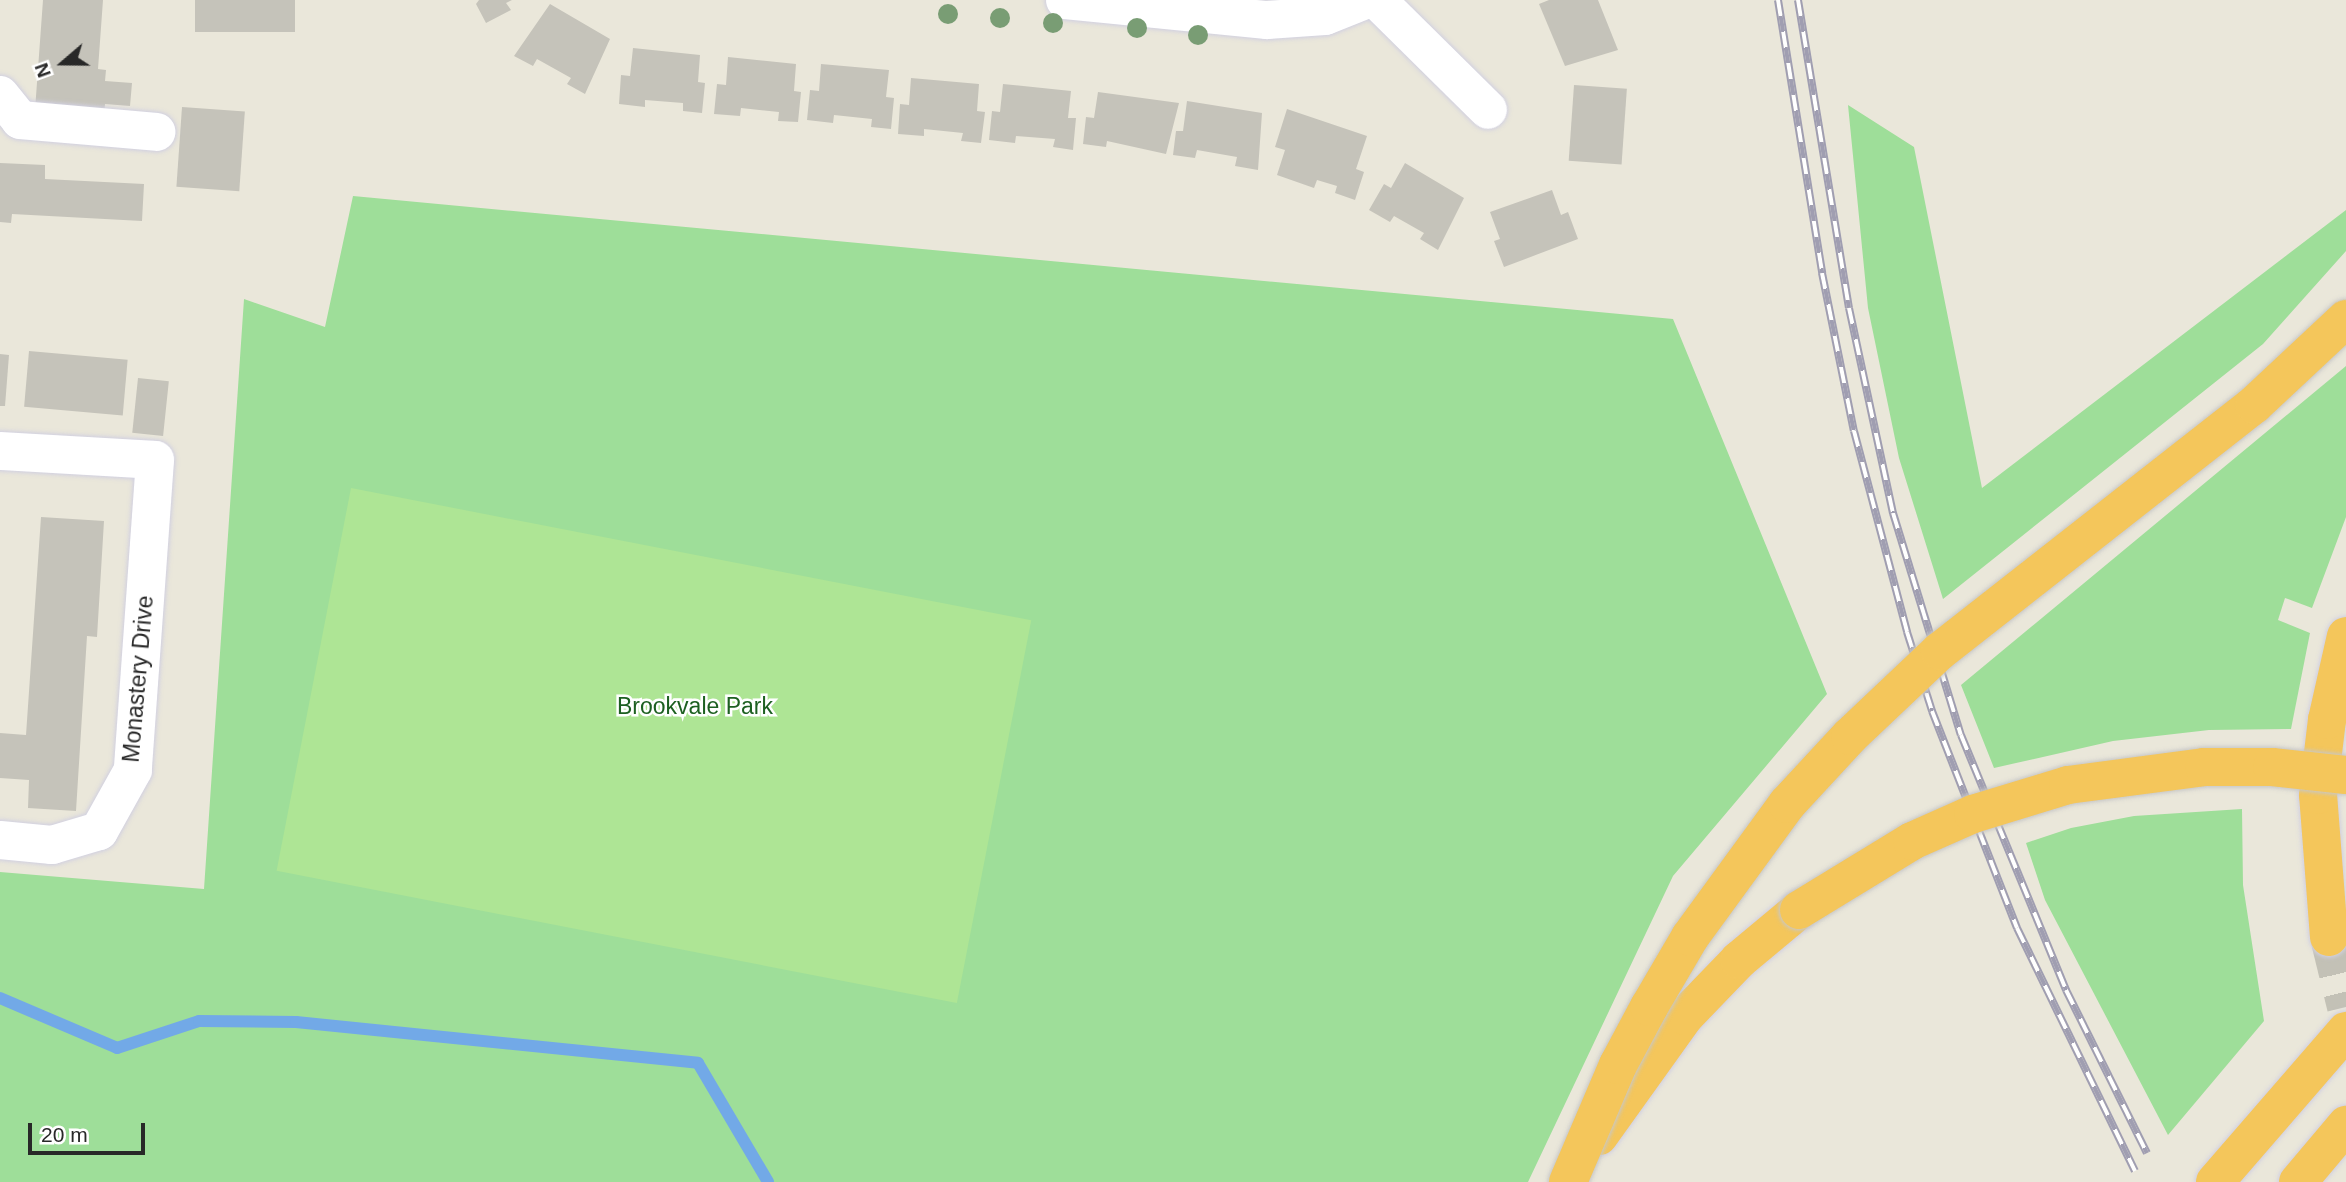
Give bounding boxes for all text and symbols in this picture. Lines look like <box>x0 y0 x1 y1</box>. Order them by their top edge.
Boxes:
north arrow <box>28 28 98 98</box>
text: N <box>31 60 55 80</box>
street label: Monastery Drive <box>117 594 159 764</box>
park label: Brookvale Park <box>617 692 773 720</box>
scale bar <box>32 1108 149 1152</box>
text: 20 m <box>41 1123 88 1146</box>

